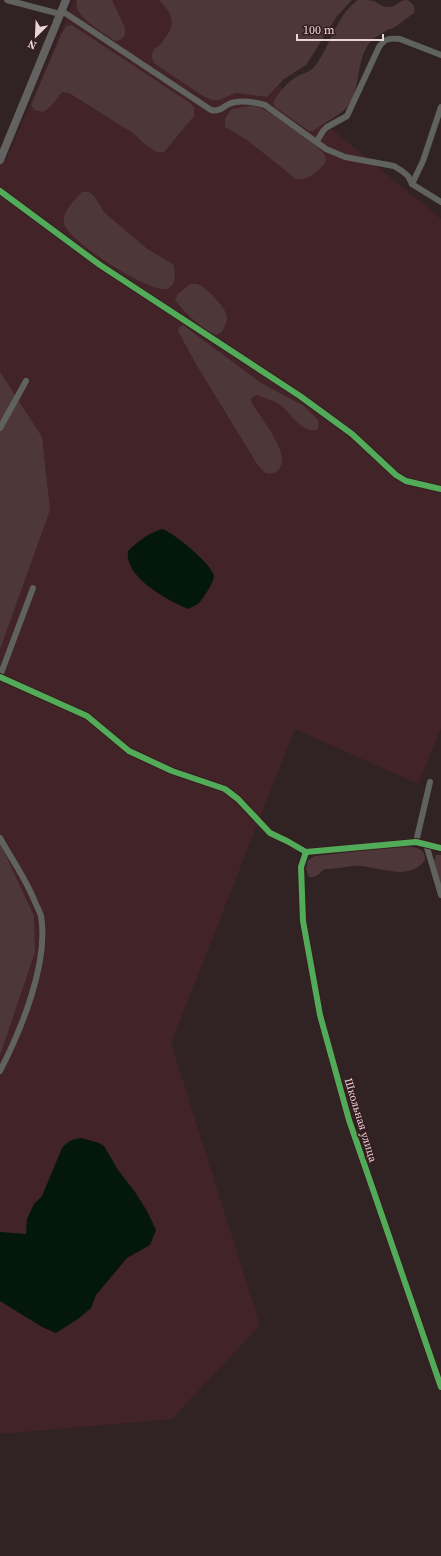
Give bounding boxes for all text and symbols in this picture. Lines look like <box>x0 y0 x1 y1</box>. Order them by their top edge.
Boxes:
north arrow <box>16 16 56 56</box>
scale bar <box>297 16 383 42</box>
text: 100 m <box>303 22 335 38</box>
text: N <box>25 36 39 53</box>
street label: Школьная улица <box>341 1076 381 1164</box>

